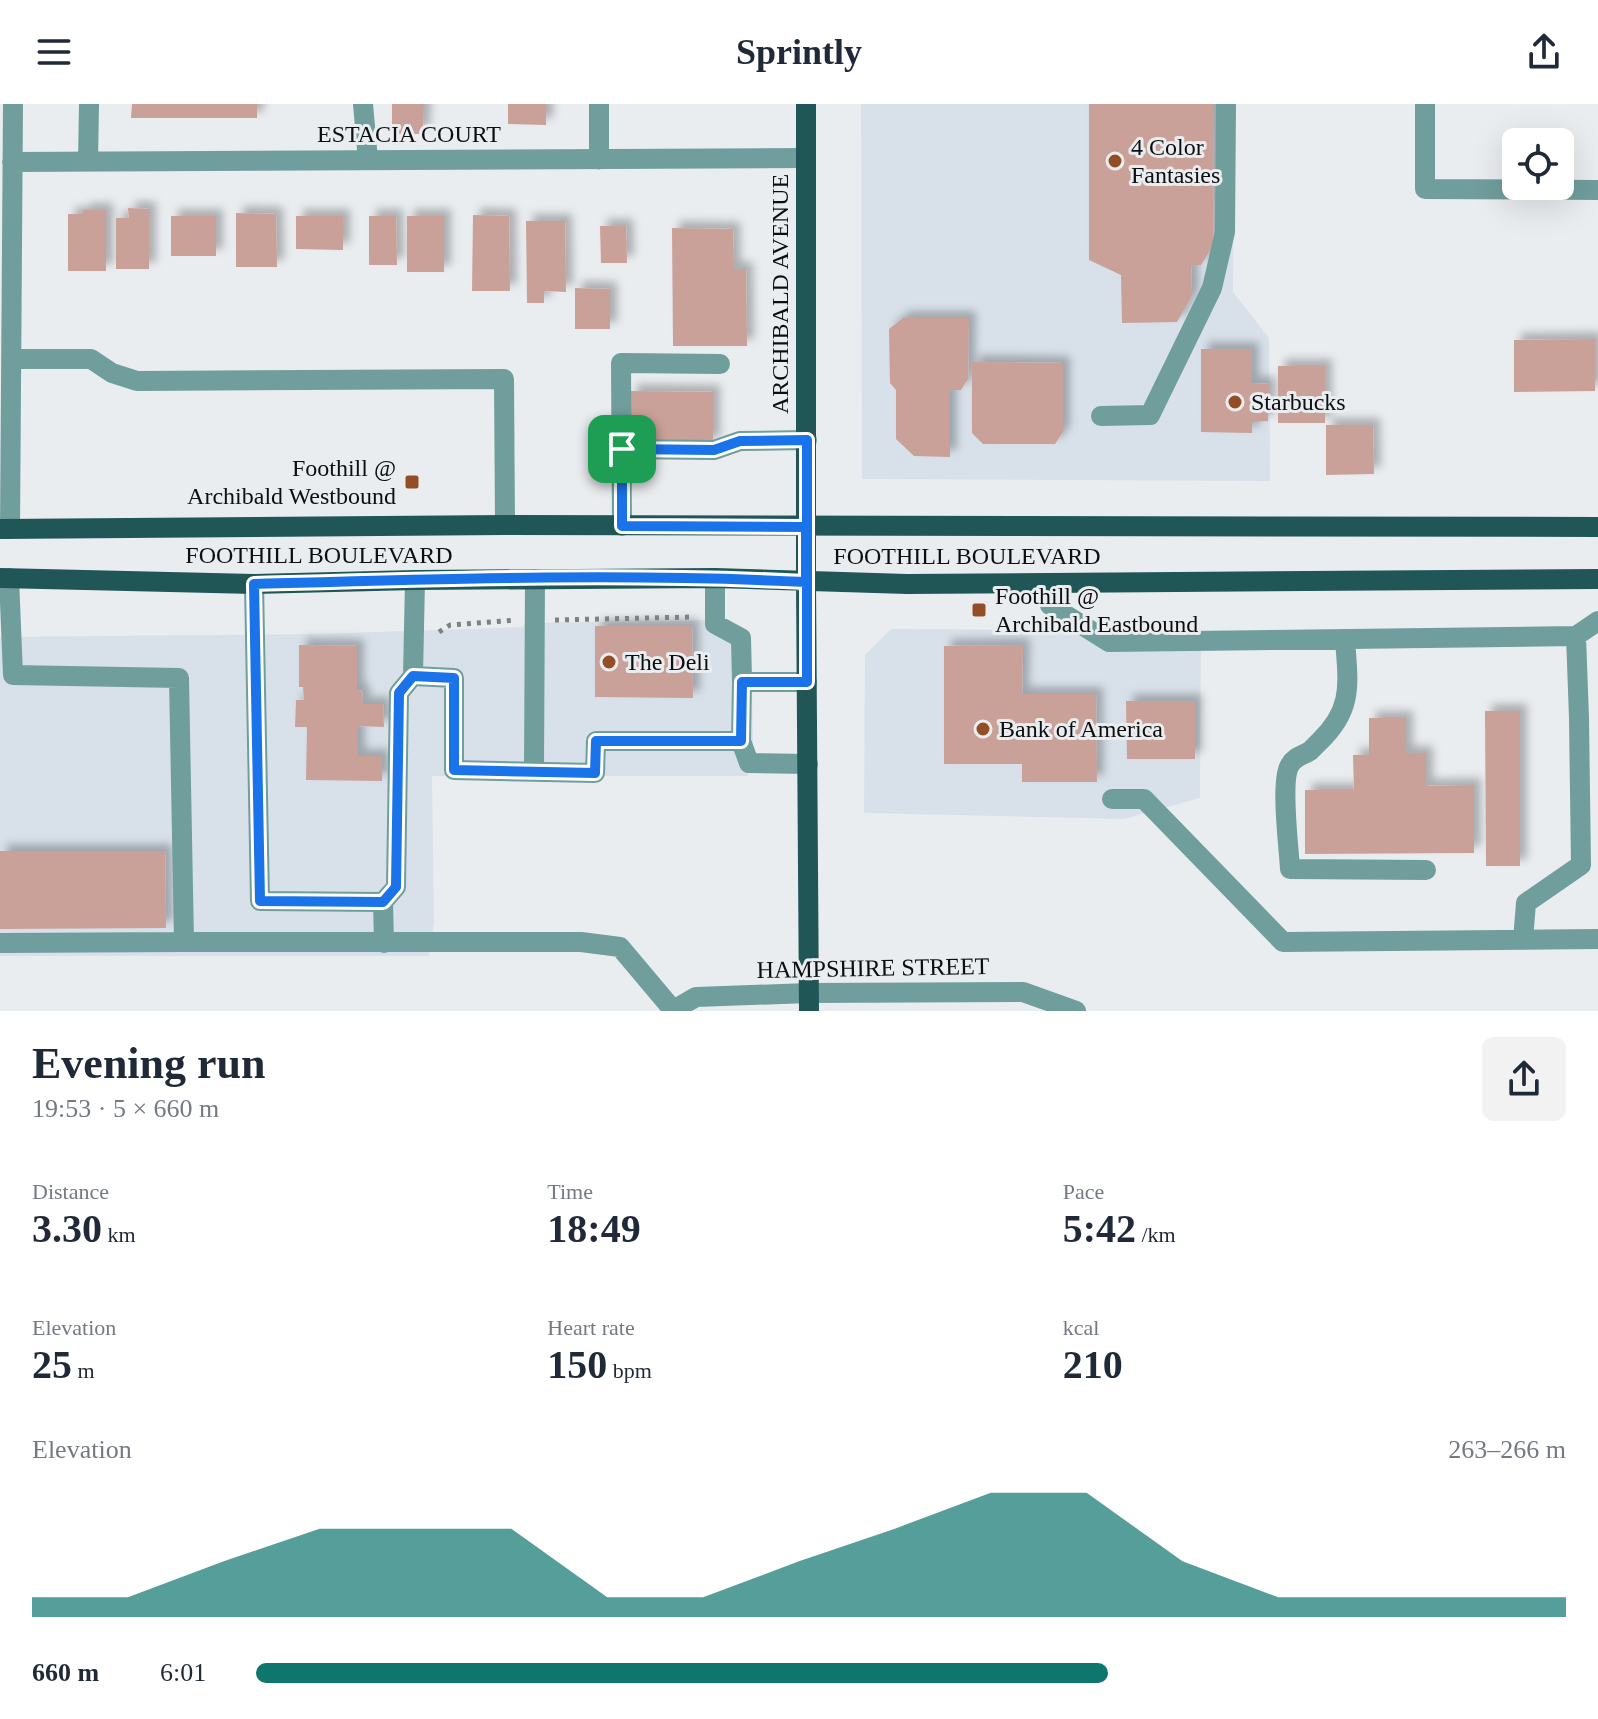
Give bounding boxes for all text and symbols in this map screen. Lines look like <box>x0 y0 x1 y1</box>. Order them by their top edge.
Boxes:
icon: menu <box>32 30 76 74</box>
icon: share <box>1522 30 1566 74</box>
text: Sprintly <box>736 32 862 72</box>
street label: ESTACIA COURT <box>317 121 501 147</box>
map controls <box>1502 128 1574 200</box>
button: locate <box>1502 128 1574 200</box>
place label: 4 Color Fantasies <box>1131 134 1220 188</box>
marker: 4 Color Fantasies <box>1106 152 1124 170</box>
street label: ARCHIBALD AVENUE <box>767 174 793 414</box>
place label: Starbucks <box>1251 389 1346 415</box>
marker: Starbucks <box>1226 393 1244 411</box>
pin <box>588 415 656 483</box>
icon: arrive <box>600 427 644 471</box>
place label: Foothill @ Archibald Westbound <box>187 455 396 509</box>
marker: Foothill @ Archibald Westbound <box>403 473 421 491</box>
street label: FOOTHILL BOULEVARD <box>185 542 453 568</box>
street label: FOOTHILL BOULEVARD <box>833 543 1101 569</box>
place label: Foothill @ Archibald Eastbound <box>995 583 1198 637</box>
marker: Foothill @ Archibald Eastbound <box>970 601 988 619</box>
place label: The Deli <box>625 649 710 675</box>
marker: The Deli <box>600 653 618 671</box>
place label: Bank of America <box>999 716 1163 742</box>
marker: Bank of America <box>974 720 992 738</box>
street label: HAMPSHIRE STREET <box>756 953 990 983</box>
button: share <box>1482 1037 1566 1121</box>
text: Evening run <box>32 1039 266 1088</box>
text: 19:53 · 5 × 660 m <box>32 1094 219 1123</box>
text: Distance <box>32 1179 109 1204</box>
text: Time <box>547 1179 593 1204</box>
text: Pace <box>1063 1179 1104 1204</box>
text: 3.30 <box>32 1206 102 1251</box>
text: 18:49 <box>547 1206 641 1251</box>
text: 5:42 <box>1063 1206 1136 1251</box>
text: km <box>102 1222 136 1247</box>
text: /km <box>1136 1222 1176 1247</box>
text: Elevation <box>32 1315 116 1340</box>
text: Heart rate <box>547 1315 635 1340</box>
text: kcal <box>1063 1315 1099 1340</box>
text: 25 <box>32 1342 72 1387</box>
text: 150 <box>547 1342 607 1387</box>
text: 210 <box>1063 1342 1123 1387</box>
text: m <box>72 1358 95 1383</box>
text: bpm <box>607 1358 652 1383</box>
text: Elevation <box>32 1435 132 1464</box>
text: 263–266 m <box>1448 1435 1566 1464</box>
text: 660 m <box>32 1658 99 1687</box>
text: 6:01 <box>160 1658 206 1687</box>

